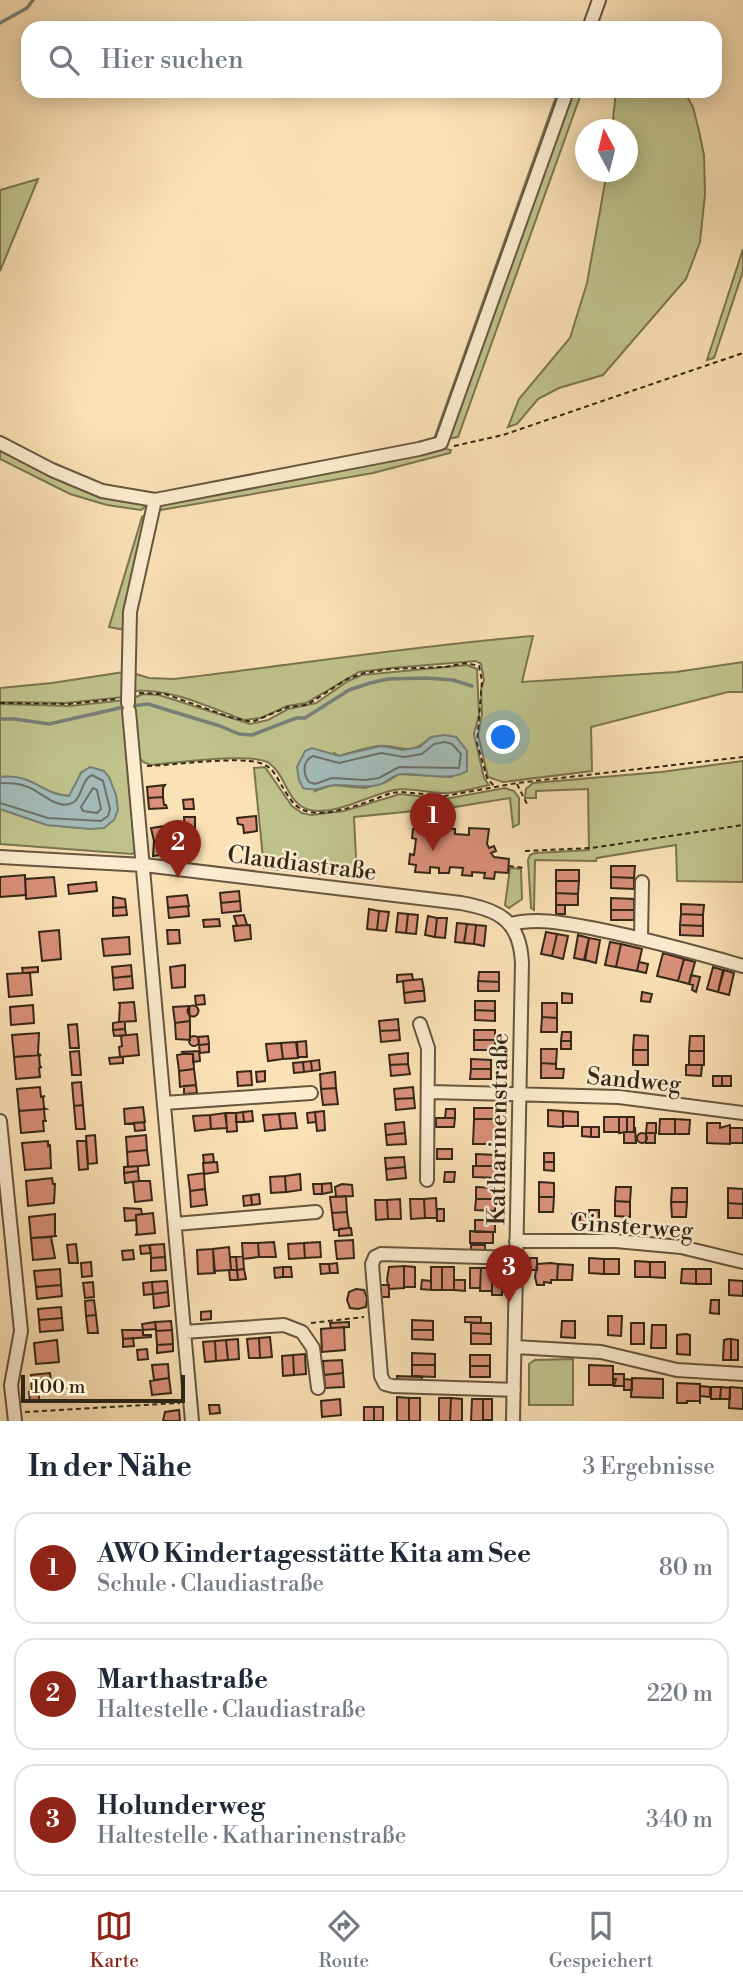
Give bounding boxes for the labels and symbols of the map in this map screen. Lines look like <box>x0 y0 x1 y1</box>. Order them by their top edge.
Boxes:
north arrow <box>575 119 638 182</box>
your location <box>486 720 520 754</box>
pin: 1 <box>410 793 456 851</box>
pin: 2 <box>155 820 201 878</box>
street label: Claudiastraße <box>225 840 378 888</box>
street label: Katharinenstraße <box>482 1033 516 1226</box>
street label: Sandweg <box>585 1062 683 1100</box>
street label: Ginsterweg <box>569 1208 695 1246</box>
pin: 3 <box>486 1245 532 1303</box>
scale bar <box>21 1372 186 1404</box>

